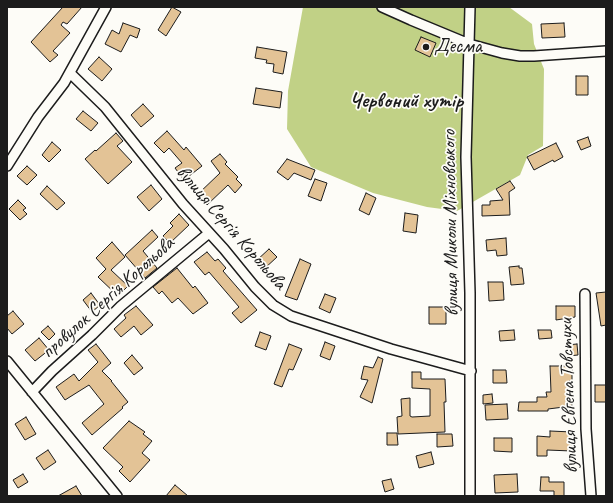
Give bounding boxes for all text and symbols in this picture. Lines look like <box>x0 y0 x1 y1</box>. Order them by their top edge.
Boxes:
place label: Десма <box>434 35 482 59</box>
marker: Десма <box>421 42 431 52</box>
district label: Червоний хутір <box>349 88 463 114</box>
street label: вулиця Миколи Міхновського <box>437 130 465 316</box>
street label: вулиця Сергія Корольова <box>171 161 291 295</box>
street label: провулок Сергія Корольова <box>37 232 179 364</box>
street label: вулиця Євгена Товстухи <box>554 318 584 474</box>

